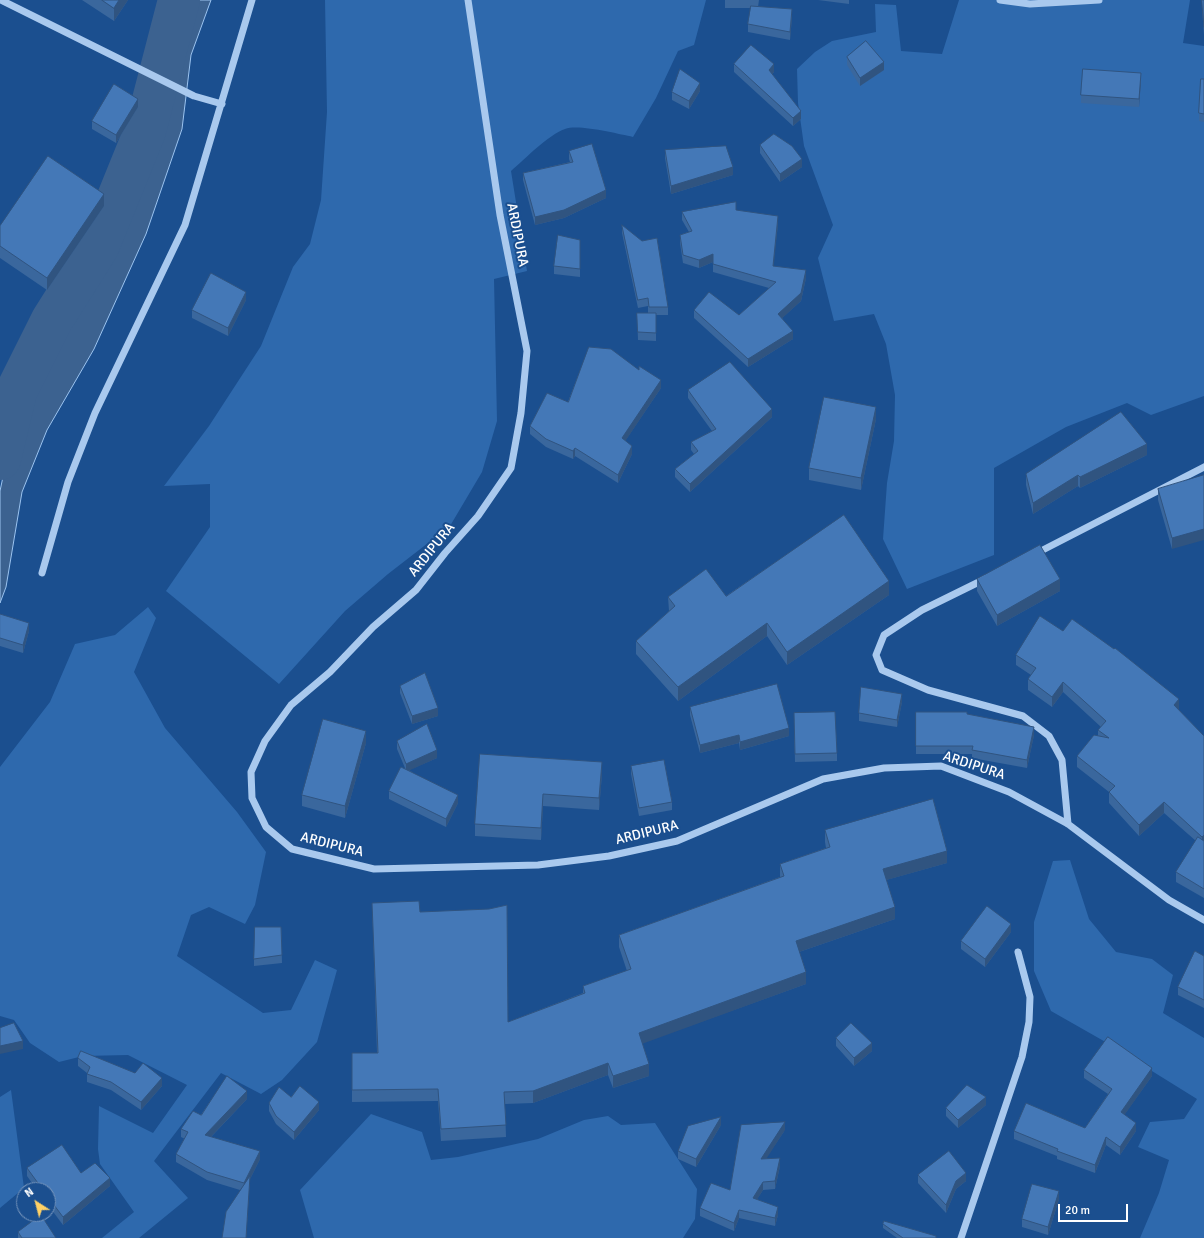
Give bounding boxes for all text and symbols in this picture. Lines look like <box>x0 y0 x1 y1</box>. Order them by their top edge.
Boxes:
street label: ARDIPURA <box>503 202 531 268</box>
street label: ARDIPURA <box>405 520 459 580</box>
street label: ARDIPURA <box>941 748 1007 784</box>
street label: ARDIPURA <box>614 817 680 849</box>
street label: ARDIPURA <box>299 829 365 861</box>
north arrow <box>16 1182 56 1222</box>
text: N <box>22 1185 36 1200</box>
scale bar <box>1060 1196 1130 1222</box>
text: 20 m <box>1065 1203 1090 1218</box>

